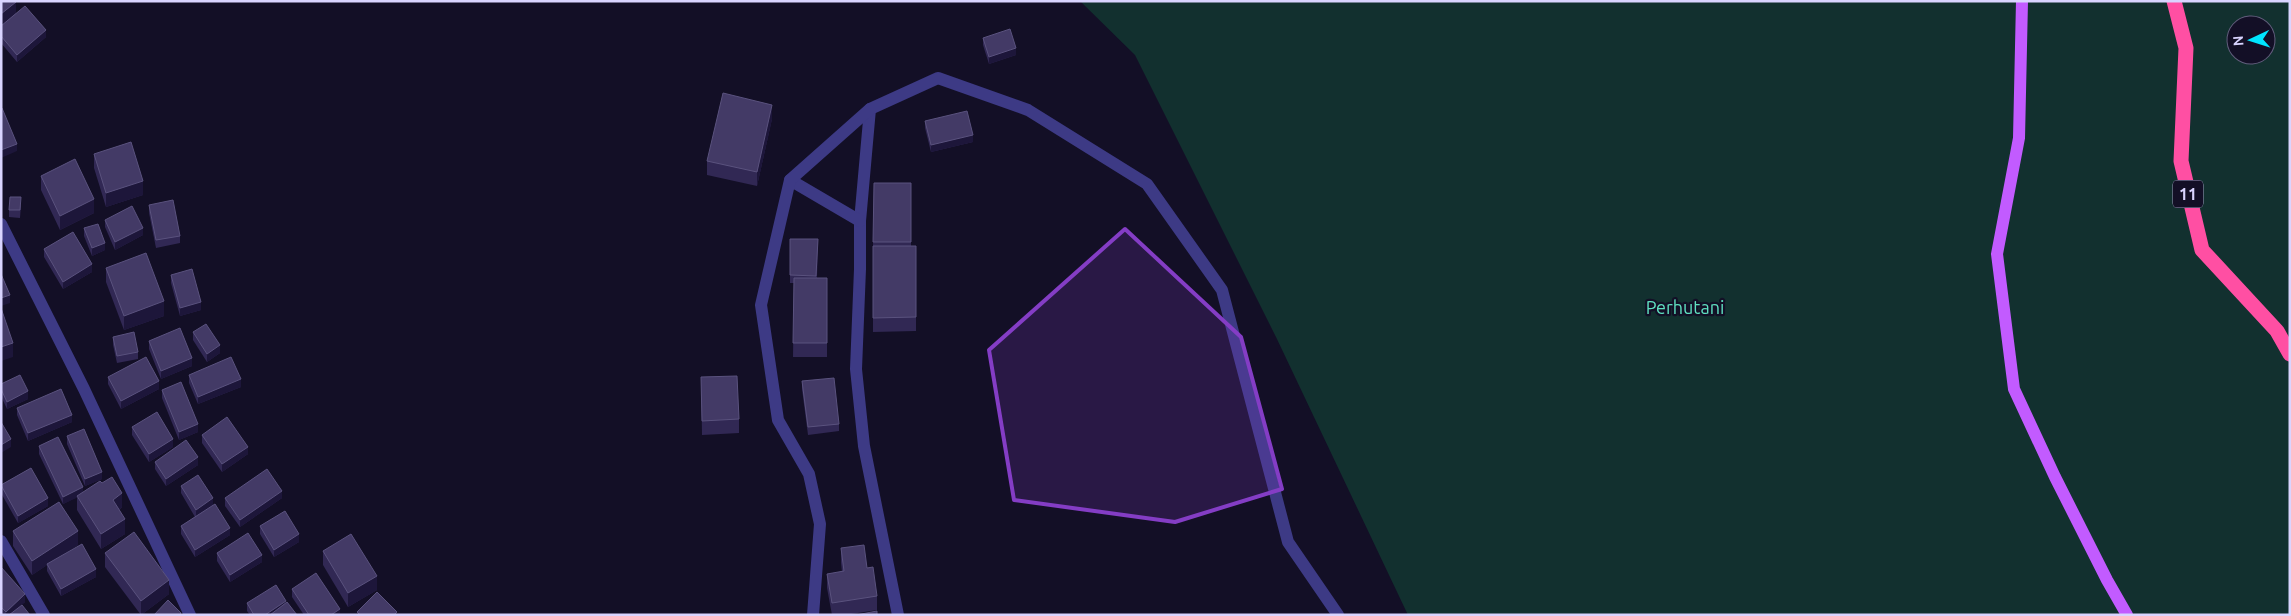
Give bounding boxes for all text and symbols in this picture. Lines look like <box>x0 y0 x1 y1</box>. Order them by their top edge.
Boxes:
north arrow <box>2226 15 2276 65</box>
text: N <box>2230 35 2246 47</box>
road number: 11 <box>2173 180 2203 208</box>
park label: Perhutani <box>1646 297 1724 317</box>

